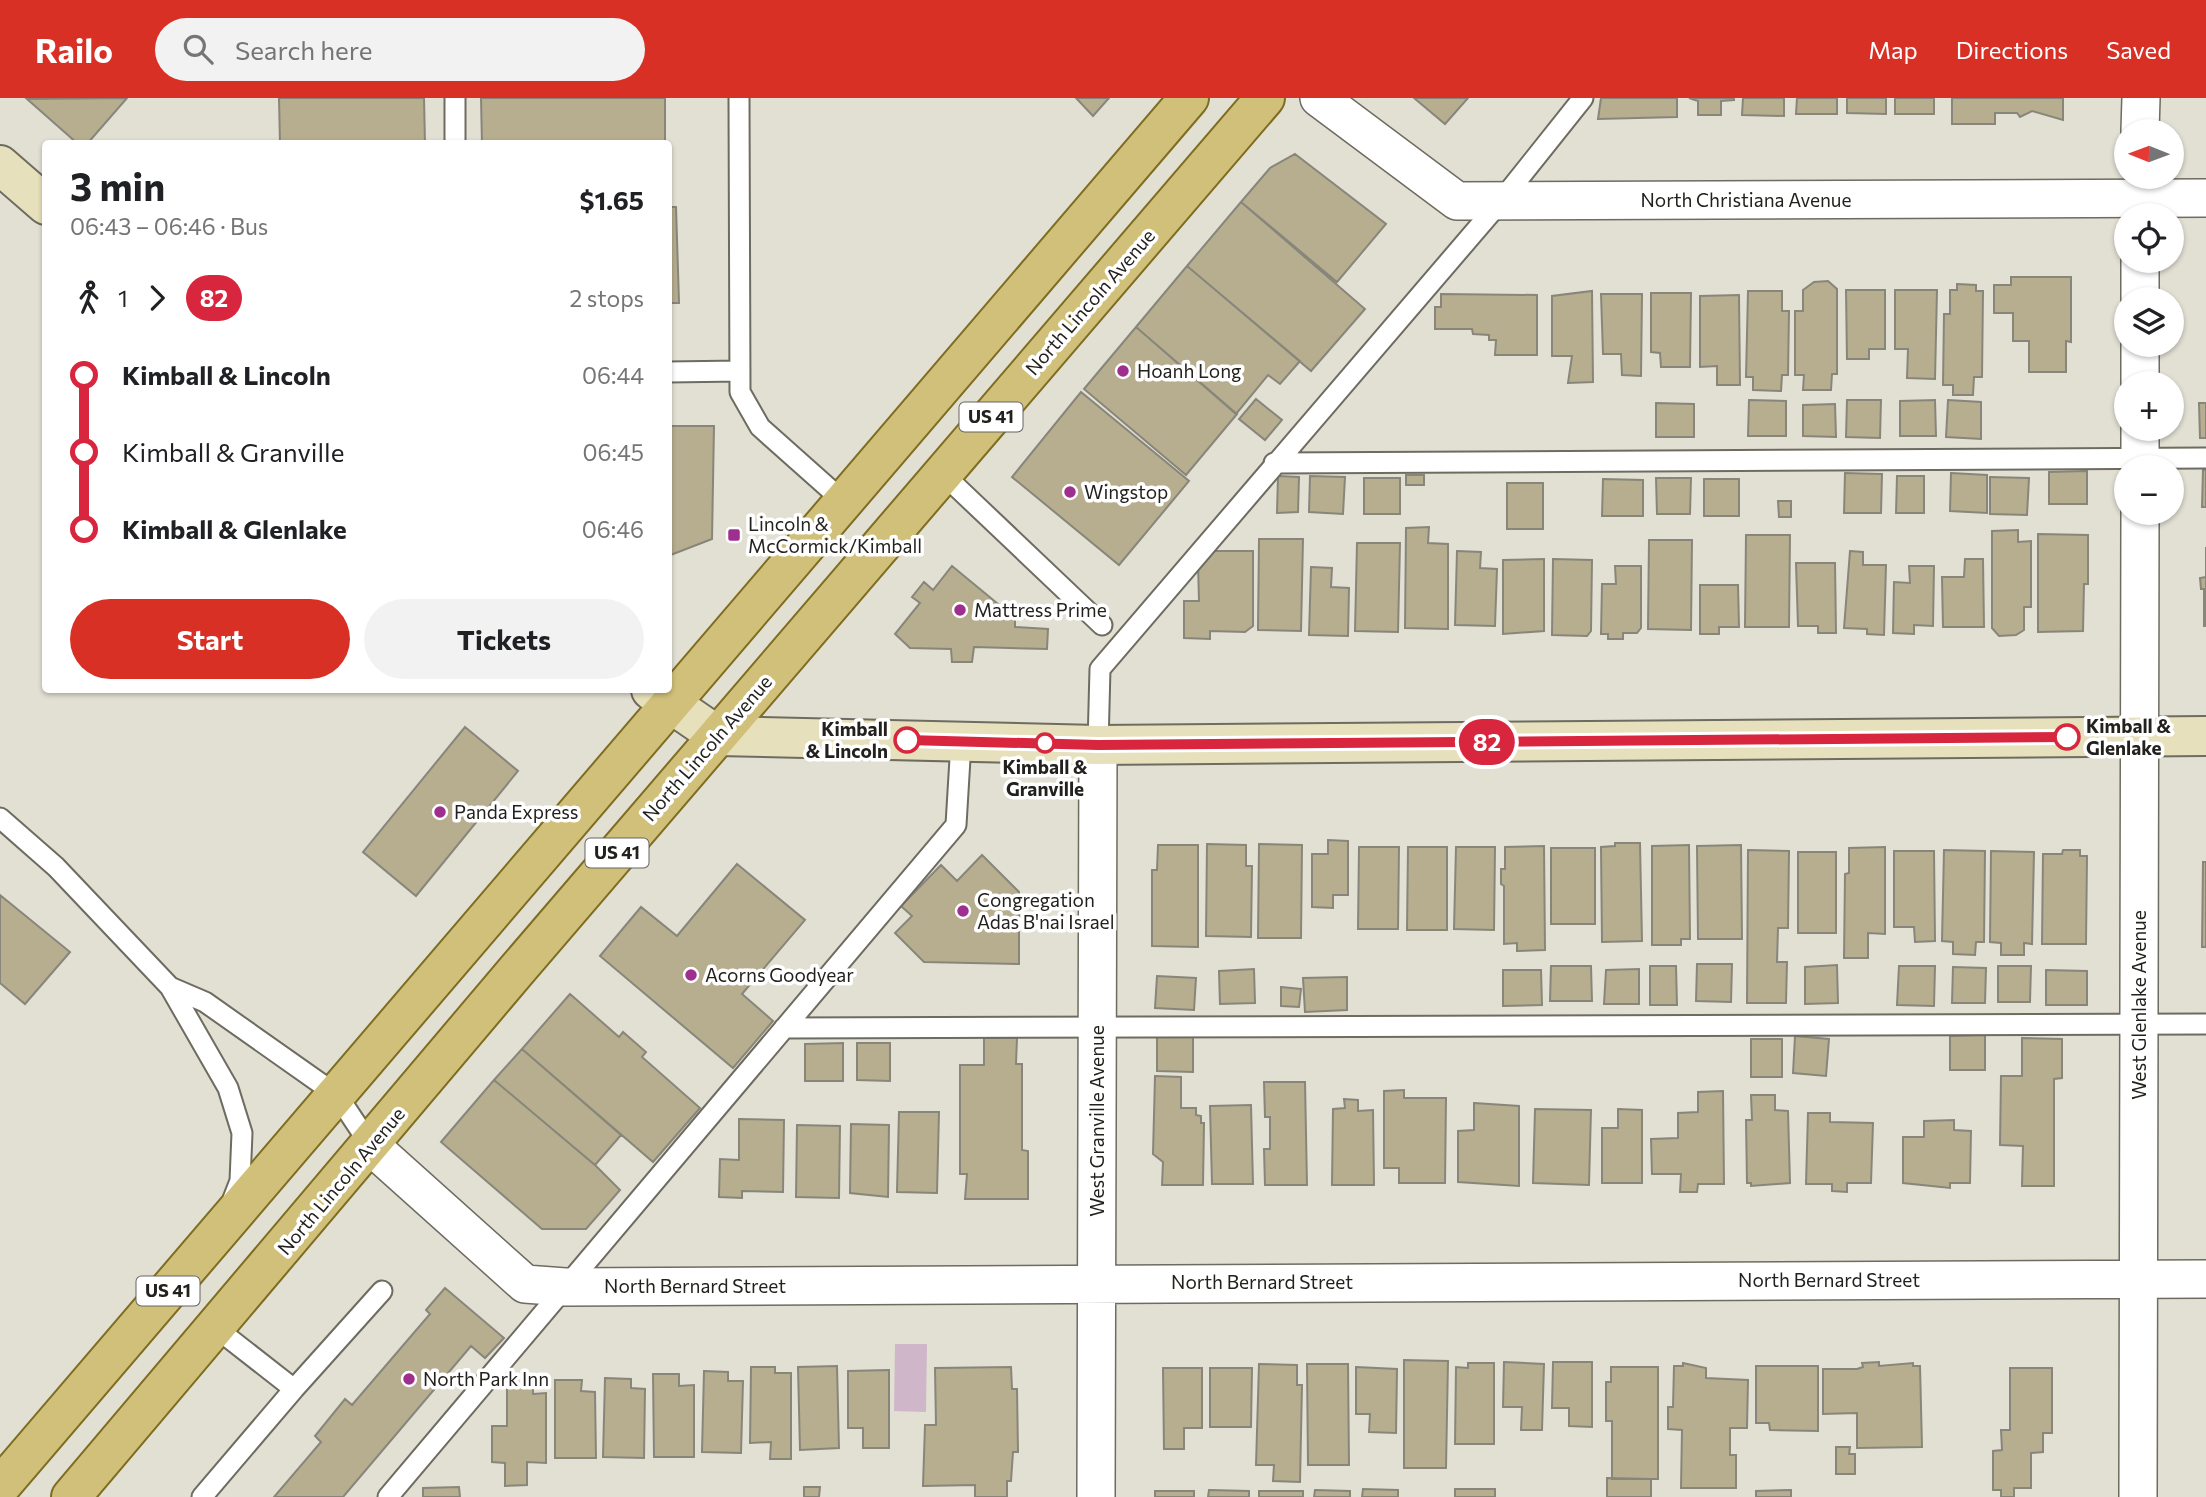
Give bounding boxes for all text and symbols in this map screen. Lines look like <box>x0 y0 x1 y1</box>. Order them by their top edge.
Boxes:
search box <box>155 18 645 81</box>
text: Railo <box>35 29 113 70</box>
icon: search <box>179 30 217 68</box>
text: Search here <box>235 34 372 65</box>
text: Map <box>1868 35 1918 64</box>
text: Directions <box>1956 35 2068 64</box>
text: Saved <box>2106 35 2171 64</box>
north arrow <box>2114 119 2184 189</box>
map controls <box>2114 119 2184 525</box>
text: 3 min <box>70 162 165 209</box>
text: $1.65 <box>580 184 644 215</box>
street label: North Christiana Avenue <box>1641 188 1851 211</box>
button: locate <box>2114 203 2184 273</box>
text: 06:43 – 06:46 · Bus <box>70 212 268 240</box>
street label: North Lincoln Avenue <box>1020 224 1159 379</box>
icon: walk <box>70 279 108 317</box>
icon: forward <box>138 279 176 317</box>
text: 82 <box>200 283 228 312</box>
text: 1 <box>118 284 128 312</box>
text: 2 stops <box>570 284 644 312</box>
button: layers <box>2114 287 2184 357</box>
text: Kimball & Lincoln <box>122 359 331 390</box>
place label: Hoanh Long <box>1137 359 1241 382</box>
text: 06:44 <box>582 361 644 389</box>
marker: Hoanh Long <box>1115 363 1131 379</box>
button: + <box>2114 371 2184 441</box>
road number: US 41 <box>960 402 1023 432</box>
text: Kimball & Granville <box>122 436 344 467</box>
text: 06:45 <box>583 438 644 466</box>
button: − <box>2114 455 2184 525</box>
place label: Wingstop <box>1084 480 1168 503</box>
marker: Wingstop <box>1062 484 1078 500</box>
place label: Lincoln & McCormick/Kimball <box>748 512 922 557</box>
text: Kimball & Glenlake <box>122 513 347 544</box>
text: 06:46 <box>582 515 644 543</box>
marker: Lincoln & McCormick/Kimball <box>726 527 742 543</box>
place label: Mattress Prime <box>974 598 1107 621</box>
button: Start <box>70 599 350 679</box>
button: Tickets <box>364 599 644 679</box>
marker: Mattress Prime <box>952 602 968 618</box>
street label: North Lincoln Avenue <box>637 670 776 825</box>
place label: Kimball & Glenlake <box>2086 714 2171 759</box>
place label: Kimball & Lincoln <box>806 717 888 762</box>
line badge: 82 <box>1456 719 1518 765</box>
marker: Kimball & Glenlake <box>2054 724 2080 750</box>
marker: Kimball & Lincoln <box>894 727 920 753</box>
text: 82 <box>1473 727 1501 756</box>
marker: Kimball & Granville <box>1035 733 1055 753</box>
place label: Kimball & Granville <box>1003 755 1088 800</box>
place label: Panda Express <box>454 800 578 823</box>
marker: Panda Express <box>432 804 448 820</box>
road number: US 41 <box>586 838 648 868</box>
place label: Congregation Adas B'nai Israel <box>977 888 1114 933</box>
marker: Congregation Adas B'nai Israel <box>955 903 971 919</box>
street label: West Glenlake Avenue <box>2127 910 2150 1100</box>
place label: Acorns Goodyear <box>705 963 854 986</box>
marker: Acorns Goodyear <box>683 967 699 983</box>
street label: West Granville Avenue <box>1085 1025 1108 1217</box>
street label: North Lincoln Avenue <box>272 1102 409 1259</box>
street label: North Bernard Street <box>1738 1268 1920 1291</box>
street label: North Bernard Street <box>1171 1270 1353 1293</box>
street label: North Bernard Street <box>604 1274 786 1297</box>
road number: US 41 <box>136 1276 200 1306</box>
place label: North Park Inn <box>423 1367 549 1390</box>
marker: North Park Inn <box>401 1371 417 1387</box>

